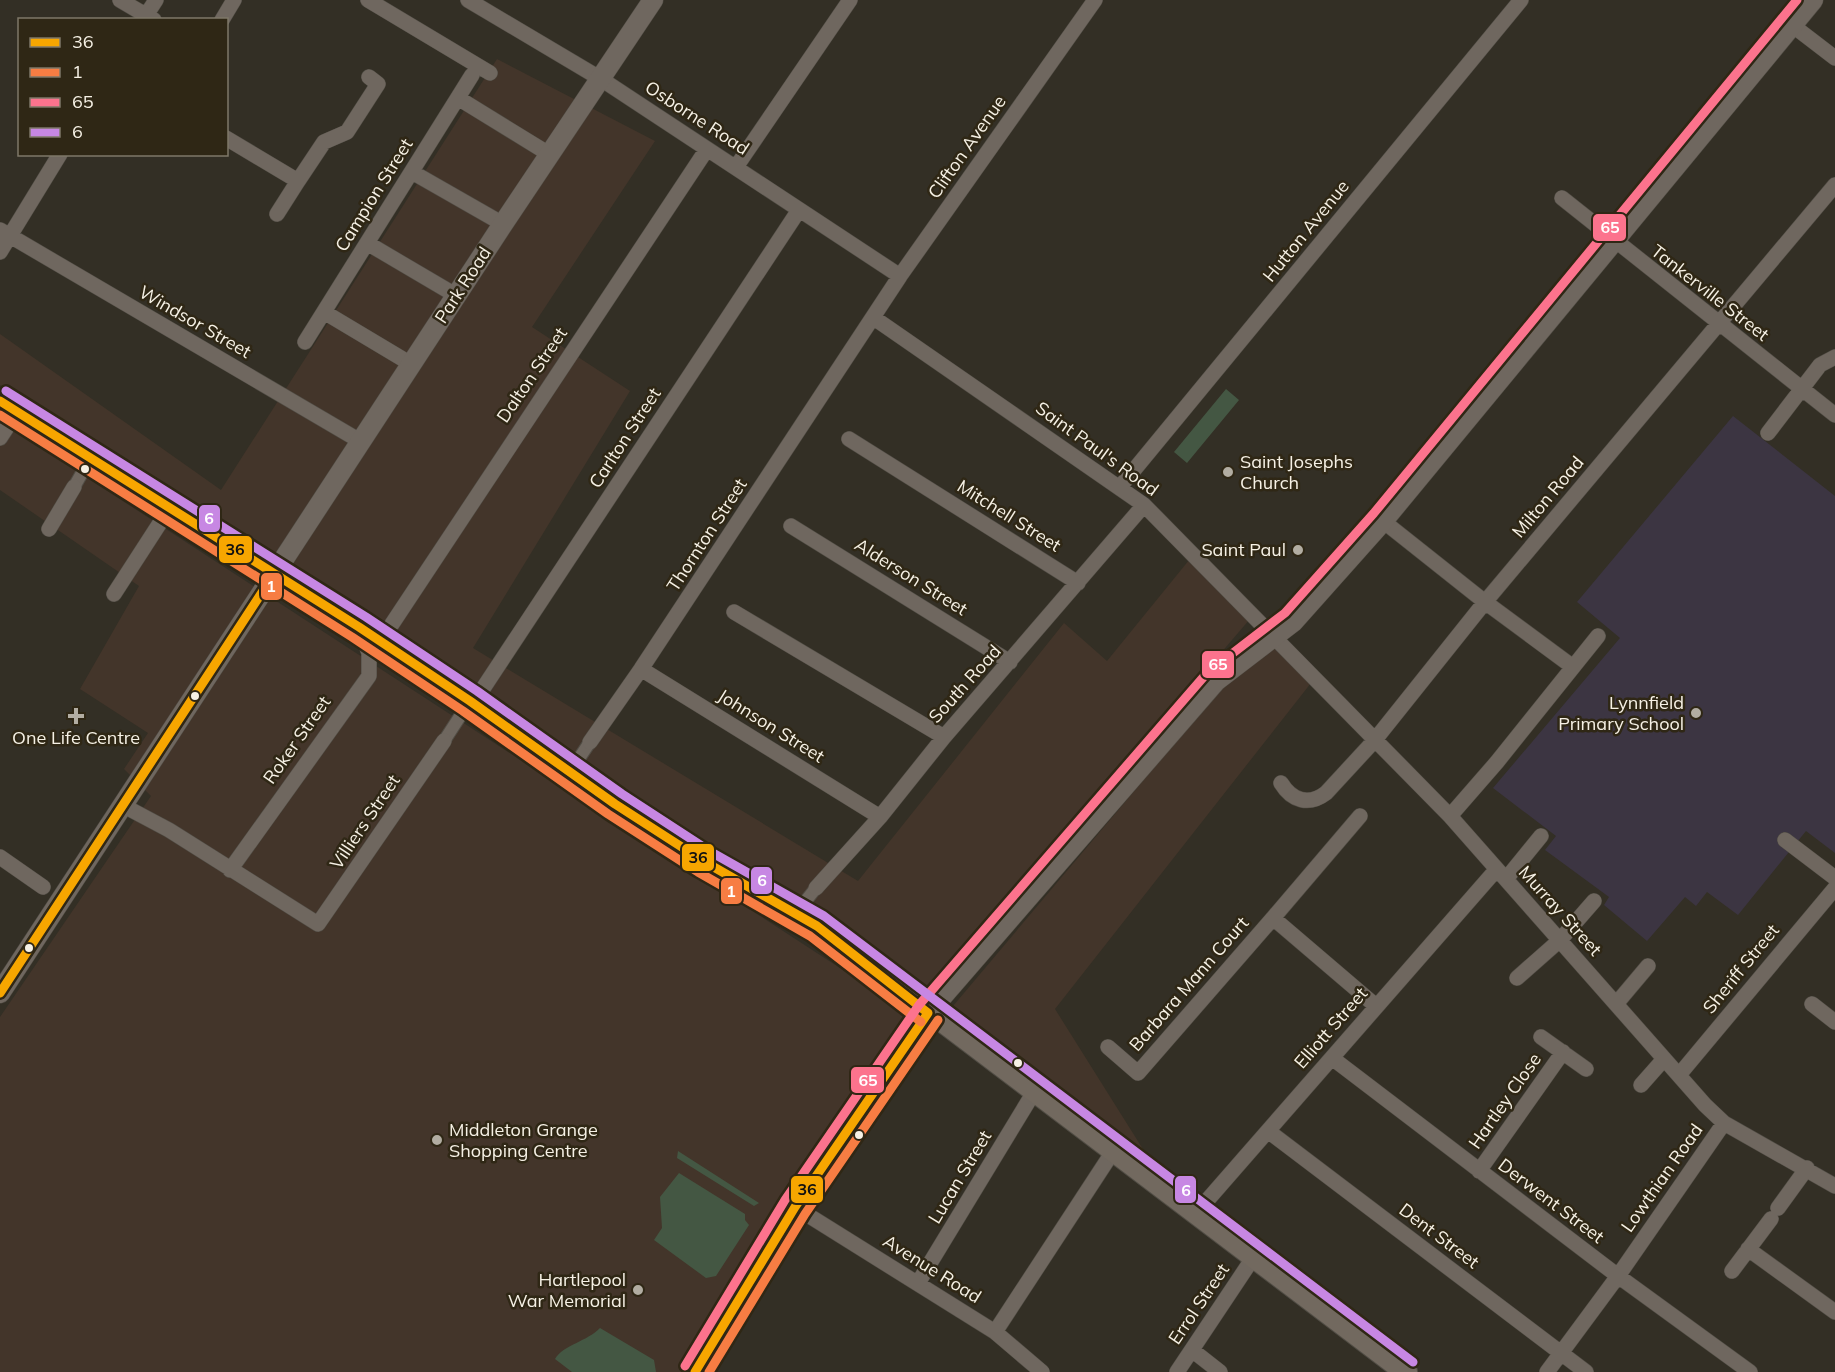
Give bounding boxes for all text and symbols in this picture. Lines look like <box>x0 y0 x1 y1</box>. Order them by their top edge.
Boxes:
legend <box>18 18 228 156</box>
text: 36 <box>72 30 94 53</box>
text: 1 <box>72 60 83 83</box>
street label: Osborne Road <box>641 75 754 160</box>
text: 65 <box>72 90 94 113</box>
street label: Clifton Avenue <box>922 91 1011 203</box>
text: 6 <box>72 120 83 143</box>
street label: Campion Street <box>330 134 418 256</box>
street label: Hutton Avenue <box>1257 175 1354 286</box>
line badge: 65 <box>1592 213 1627 242</box>
text: 65 <box>1600 217 1620 237</box>
street label: Tankerville Street <box>1647 239 1774 346</box>
street label: Park Road <box>429 242 496 327</box>
street label: Windsor Street <box>135 280 256 363</box>
street label: Dalton Street <box>491 323 572 427</box>
street label: Carlton Street <box>584 383 666 492</box>
street label: Saint Paul's Road <box>1031 396 1163 501</box>
place label: Saint Josephs Church <box>1240 450 1353 494</box>
street label: Milton Road <box>1507 451 1589 542</box>
unlabelled marker <box>79 463 91 475</box>
marker: Saint Josephs Church <box>1221 465 1235 479</box>
street label: Thornton Street <box>661 474 752 596</box>
street label: Mitchell Street <box>953 474 1065 557</box>
line badge: 6 <box>198 504 221 533</box>
text: 6 <box>204 508 214 528</box>
street label: Alderson Street <box>851 533 972 620</box>
line badge: 36 <box>218 535 253 564</box>
place label: Saint Paul <box>1201 538 1286 561</box>
text: 36 <box>225 539 245 559</box>
marker: Saint Paul <box>1291 543 1305 557</box>
line badge: 1 <box>260 572 283 601</box>
text: 1 <box>266 576 276 596</box>
street label: South Road <box>923 640 1006 728</box>
line badge: 65 <box>1201 650 1235 679</box>
text: 65 <box>1208 654 1228 674</box>
street label: Johnson Street <box>714 684 829 768</box>
unlabelled marker <box>189 690 201 702</box>
street label: Roker Street <box>258 691 335 788</box>
place label: Lynnfield Primary School <box>1558 691 1684 735</box>
marker: Lynnfield Primary School <box>1689 706 1703 720</box>
marker: One Life Centre <box>67 707 85 725</box>
place label: One Life Centre <box>12 726 140 749</box>
street label: Villiers Street <box>324 770 405 873</box>
line badge: 36 <box>681 843 715 872</box>
text: 36 <box>688 847 708 867</box>
street label: Murray Street <box>1514 861 1607 961</box>
line badge: 6 <box>750 866 773 895</box>
text: 6 <box>757 870 767 890</box>
line badge: 1 <box>720 877 743 905</box>
text: 1 <box>726 881 736 901</box>
street label: Barbara Mann Court <box>1124 912 1253 1056</box>
street label: Sheriff Street <box>1697 919 1784 1018</box>
unlabelled marker <box>23 942 35 954</box>
street label: Elliott Street <box>1289 982 1372 1073</box>
street label: Hartley Close <box>1463 1048 1546 1153</box>
unlabelled marker <box>1012 1057 1024 1069</box>
line badge: 65 <box>850 1066 885 1094</box>
text: 65 <box>858 1070 878 1090</box>
place label: Middleton Grange Shopping Centre <box>449 1118 598 1162</box>
street label: Lowthian Road <box>1616 1119 1707 1236</box>
street label: Lucan Street <box>923 1126 996 1228</box>
unlabelled marker <box>853 1129 865 1141</box>
marker: Middleton Grange Shopping Centre <box>430 1133 444 1147</box>
street label: Derwent Street <box>1494 1153 1609 1248</box>
line badge: 36 <box>790 1175 824 1204</box>
line badge: 6 <box>1174 1175 1197 1204</box>
text: 36 <box>797 1179 817 1199</box>
text: 6 <box>1181 1180 1191 1200</box>
street label: Dent Street <box>1395 1198 1484 1273</box>
street label: Avenue Road <box>879 1229 986 1308</box>
street label: Errol Street <box>1163 1259 1234 1349</box>
place label: Hartlepool War Memorial <box>508 1268 626 1312</box>
marker: Hartlepool War Memorial <box>631 1283 645 1297</box>

